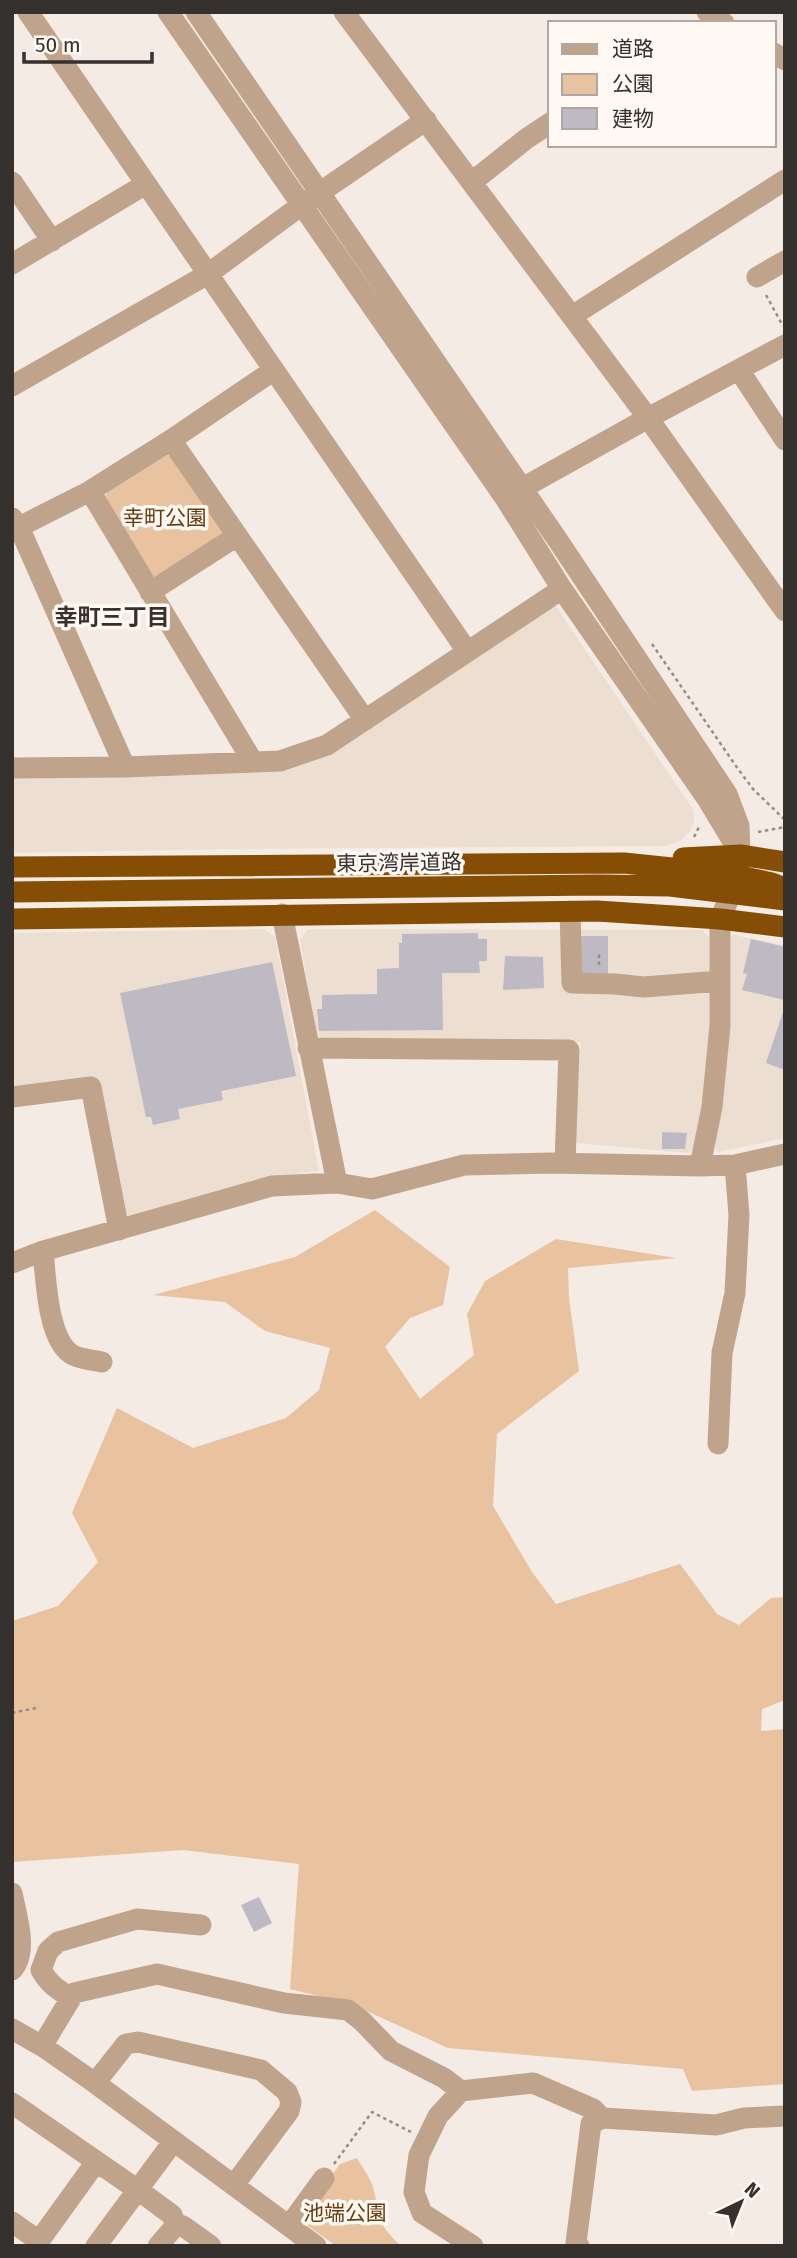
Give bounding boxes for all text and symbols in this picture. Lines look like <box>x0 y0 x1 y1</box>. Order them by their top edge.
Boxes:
scale bar <box>24 21 152 65</box>
legend <box>548 21 776 147</box>
text: 50 m <box>35 32 81 58</box>
text: 道路 <box>612 36 654 62</box>
text: 公園 <box>612 71 654 97</box>
text: 建物 <box>612 106 654 132</box>
park label: 幸町公園 <box>123 505 207 531</box>
district label: 幸町三丁目 <box>55 603 170 631</box>
street label: 東京湾岸道路 <box>336 849 462 877</box>
north arrow <box>706 2167 776 2237</box>
text: N <box>740 2177 765 2203</box>
park label: 池端公園 <box>303 2200 387 2226</box>

